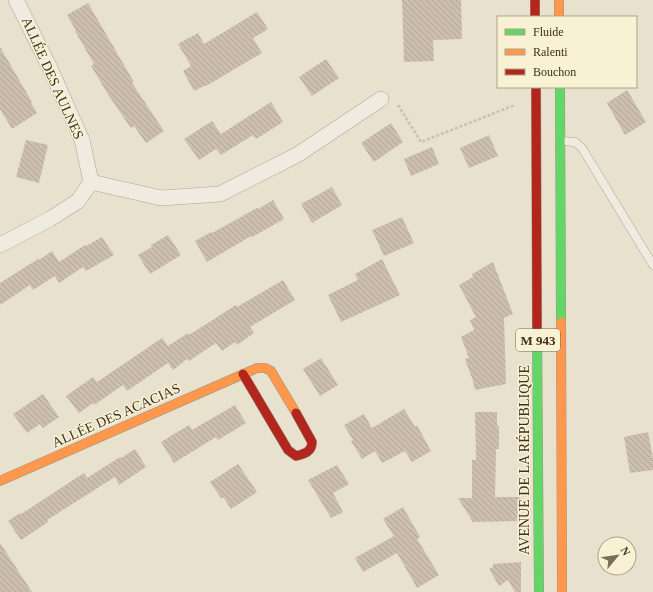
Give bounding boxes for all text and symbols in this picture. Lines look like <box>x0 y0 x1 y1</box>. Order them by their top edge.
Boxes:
street label: ALLÉE DES AULNES <box>19 14 87 142</box>
legend <box>497 16 637 88</box>
text: Fluide <box>533 25 564 39</box>
text: Ralenti <box>533 45 568 59</box>
text: Bouchon <box>533 65 576 79</box>
road number: M 943 <box>516 329 560 351</box>
street label: AVENUE DE LA RÉPUBLIQUE <box>516 365 532 555</box>
street label: ALLÉE DES ACACIAS <box>50 380 182 450</box>
north arrow <box>597 536 637 576</box>
text: N <box>619 545 633 558</box>

